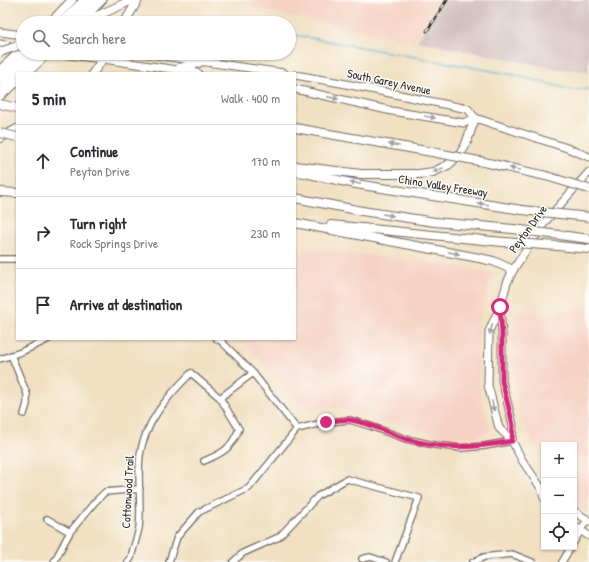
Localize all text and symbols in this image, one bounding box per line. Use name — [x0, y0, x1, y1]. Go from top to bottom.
search box — [16, 16, 296, 60]
icon: search — [30, 27, 52, 49]
text: Search here — [62, 28, 126, 49]
street label: South Garey Avenue — [346, 64, 433, 99]
text: 5 min — [32, 87, 66, 110]
text: Walk · 400 m — [221, 89, 280, 107]
one-way arrow — [327, 95, 339, 101]
one-way arrow — [424, 115, 436, 121]
text: Continue — [70, 141, 118, 162]
one-way arrow — [388, 142, 400, 148]
icon: ahead — [32, 150, 54, 172]
text: 170 m — [251, 152, 280, 170]
text: Peyton Drive — [70, 162, 130, 180]
one-way arrow — [509, 166, 521, 172]
one-way arrow — [432, 167, 444, 173]
street label: Chino Valley Freeway — [397, 170, 489, 201]
one-way arrow — [349, 180, 361, 186]
one-way arrow — [477, 201, 489, 207]
street label: Peyton Drive — [504, 201, 551, 256]
one-way arrow — [382, 212, 395, 218]
text: Turn right — [70, 213, 126, 234]
icon: right — [32, 222, 54, 244]
text: 230 m — [250, 224, 280, 242]
text: Rock Springs Drive — [70, 234, 158, 252]
one-way arrow — [448, 250, 460, 256]
icon: arrive — [32, 294, 54, 316]
text: Arrive at destination — [70, 294, 182, 315]
route start — [491, 298, 509, 316]
one-way arrow — [488, 323, 494, 335]
one-way arrow — [490, 400, 496, 412]
route end — [317, 413, 335, 431]
map controls — [541, 442, 577, 550]
button: + — [541, 442, 577, 478]
street label: Cottonwood Trail — [117, 454, 138, 529]
button: − — [541, 478, 577, 514]
button: locate — [541, 514, 577, 550]

